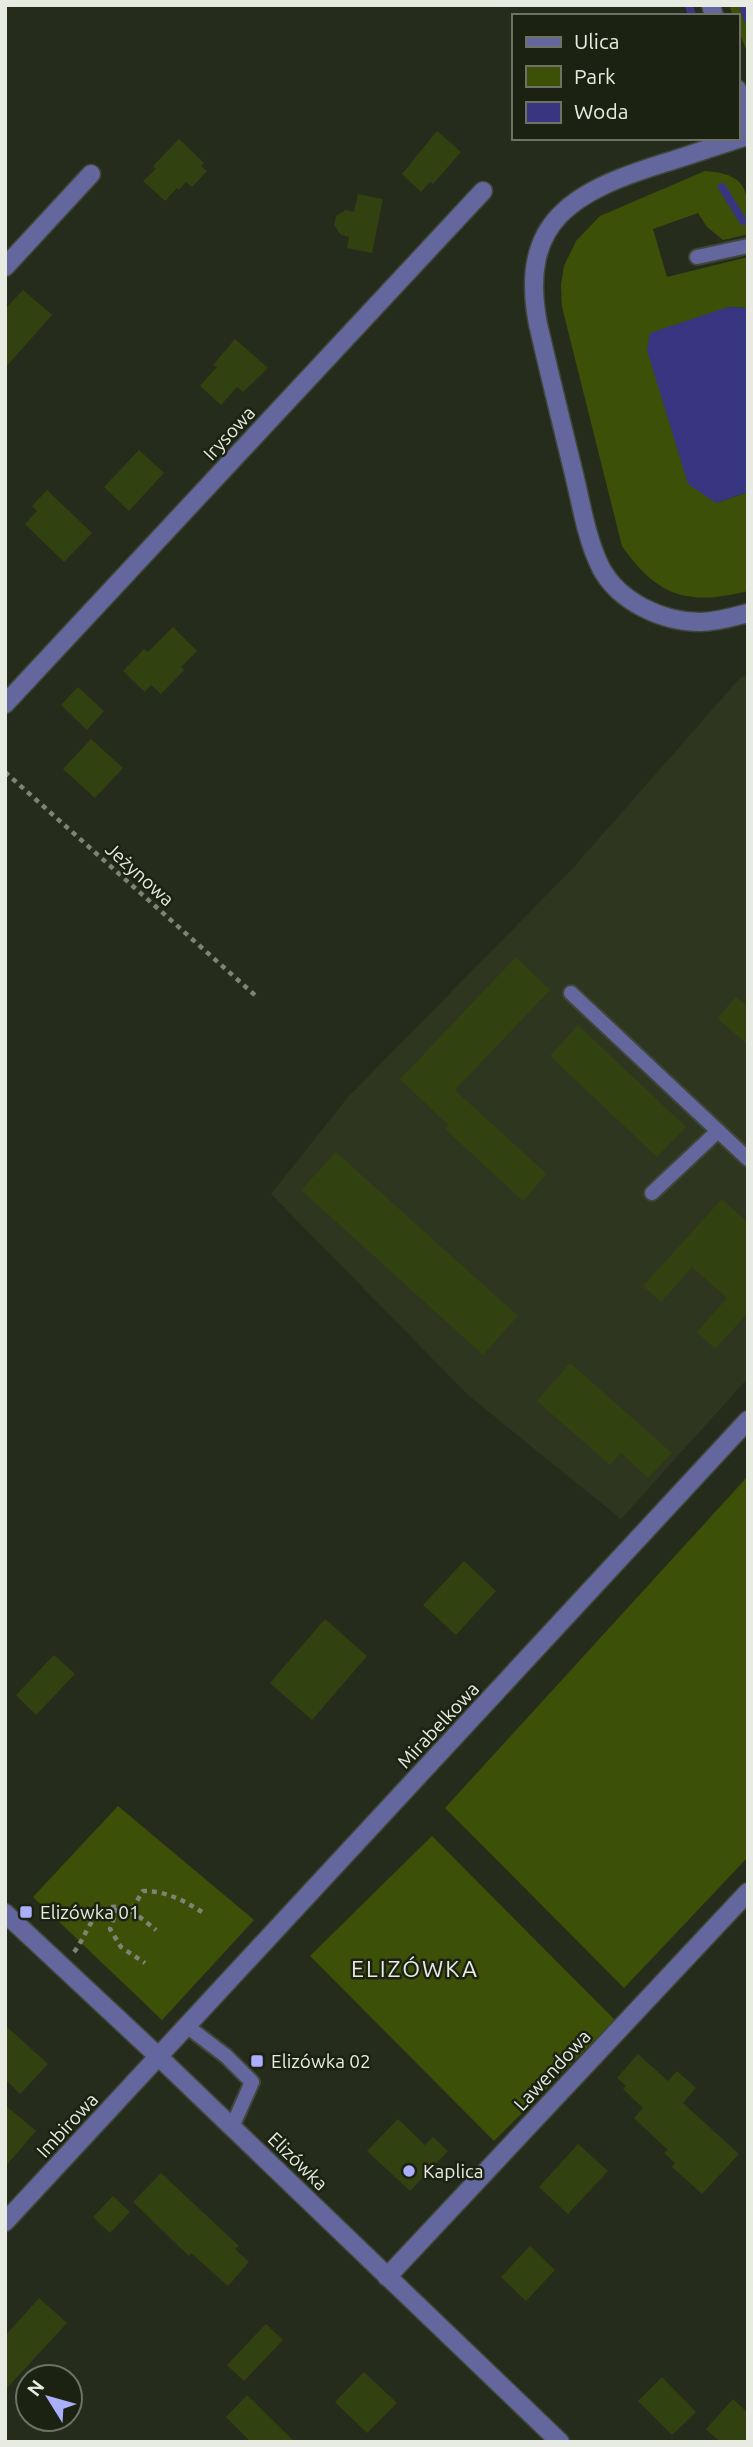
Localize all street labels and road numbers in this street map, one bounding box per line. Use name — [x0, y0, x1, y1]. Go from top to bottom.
street label: Irysowa — [199, 402, 259, 464]
street label: Jeżynowa — [101, 838, 179, 910]
street label: Mirabelkowa — [393, 1677, 483, 1773]
street label: Lawendowa — [509, 2025, 595, 2115]
street label: Imbirowa — [32, 2088, 102, 2162]
street label: Elizówka — [264, 2127, 332, 2195]

